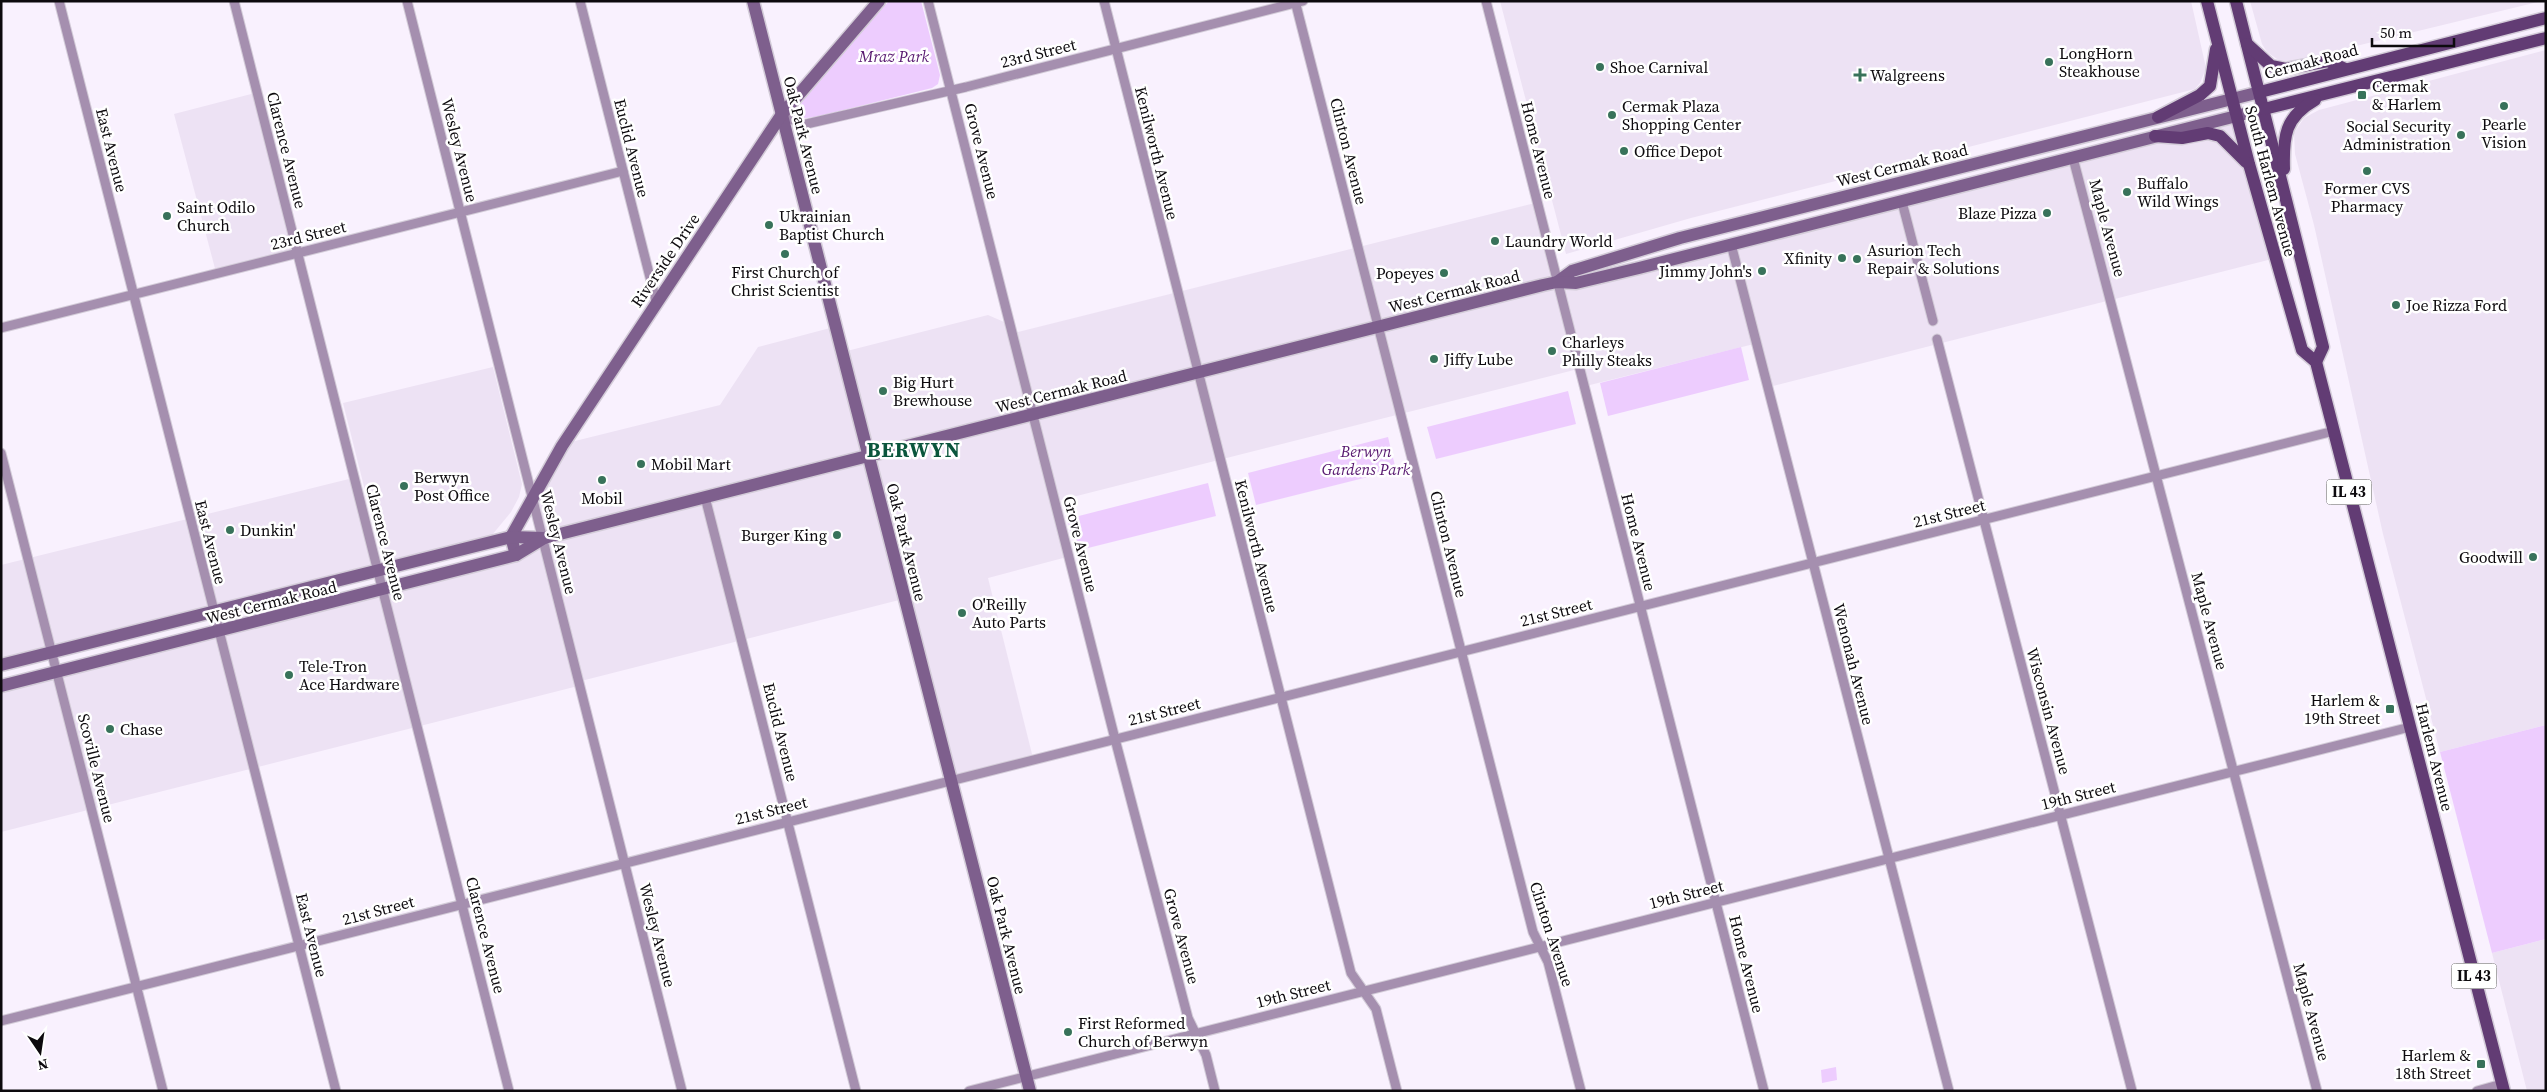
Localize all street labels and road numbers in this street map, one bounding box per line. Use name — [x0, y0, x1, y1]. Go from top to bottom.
street label: 23rd Street — [998, 33, 1079, 73]
street label: Cermak Road — [2262, 38, 2360, 84]
street label: Oak Park Avenue — [779, 74, 829, 196]
street label: Kenilworth Avenue — [1130, 84, 1184, 222]
street label: Clarence Avenue — [262, 89, 312, 211]
street label: Clinton Avenue — [1325, 95, 1373, 207]
street label: Wesley Avenue — [436, 96, 484, 204]
street label: Euclid Avenue — [609, 96, 655, 200]
street label: Home Avenue — [1516, 99, 1562, 201]
street label: Grove Avenue — [959, 101, 1005, 201]
street label: South Harlem Avenue — [2240, 103, 2302, 259]
street label: East Avenue — [91, 106, 133, 194]
street label: West Cermak Road — [1834, 138, 1970, 192]
street label: Maple Avenue — [2084, 177, 2132, 279]
street label: Riverside Drive — [625, 209, 705, 311]
street label: 23rd Street — [268, 215, 349, 255]
street label: West Cermak Road — [1386, 264, 1522, 318]
street label: West Cermak Road — [993, 364, 1129, 418]
street label: Kenilworth Avenue — [1230, 477, 1284, 615]
road number: IL 43 — [2326, 480, 2372, 504]
street label: Clarence Avenue — [361, 481, 411, 603]
street label: Oak Park Avenue — [882, 481, 932, 603]
street label: Wesley Avenue — [535, 488, 583, 596]
street label: Clinton Avenue — [1425, 488, 1473, 600]
street label: Home Avenue — [1616, 491, 1662, 593]
street label: 21st Street — [1911, 493, 1988, 533]
street label: Grove Avenue — [1058, 494, 1104, 594]
street label: East Avenue — [190, 498, 232, 586]
street label: Maple Avenue — [2186, 570, 2234, 672]
street label: West Cermak Road — [203, 575, 339, 629]
street label: 21st Street — [1518, 592, 1595, 632]
street label: Wenonah Avenue — [1828, 601, 1880, 727]
street label: Wisconsin Avenue — [2021, 645, 2077, 777]
street label: Euclid Avenue — [758, 680, 804, 784]
street label: 21st Street — [1126, 691, 1203, 731]
street label: Harlem Avenue — [2411, 701, 2459, 813]
street label: Scoville Avenue — [73, 711, 121, 825]
street label: 19th Street — [2039, 775, 2118, 815]
street label: 21st Street — [733, 790, 810, 830]
street label: Clarence Avenue — [461, 874, 511, 996]
street label: Oak Park Avenue — [982, 874, 1032, 996]
street label: 19th Street — [1647, 874, 1726, 914]
street label: Clinton Avenue — [1525, 879, 1579, 989]
street label: Wesley Avenue — [634, 881, 682, 989]
street label: Grove Avenue — [1159, 886, 1205, 986]
street label: 21st Street — [340, 890, 417, 930]
street label: East Avenue — [291, 891, 333, 979]
street label: Home Avenue — [1724, 913, 1770, 1015]
street label: Maple Avenue — [2288, 961, 2336, 1063]
road number: IL 43 — [2452, 964, 2496, 988]
street label: 19th Street — [1254, 973, 1333, 1013]

